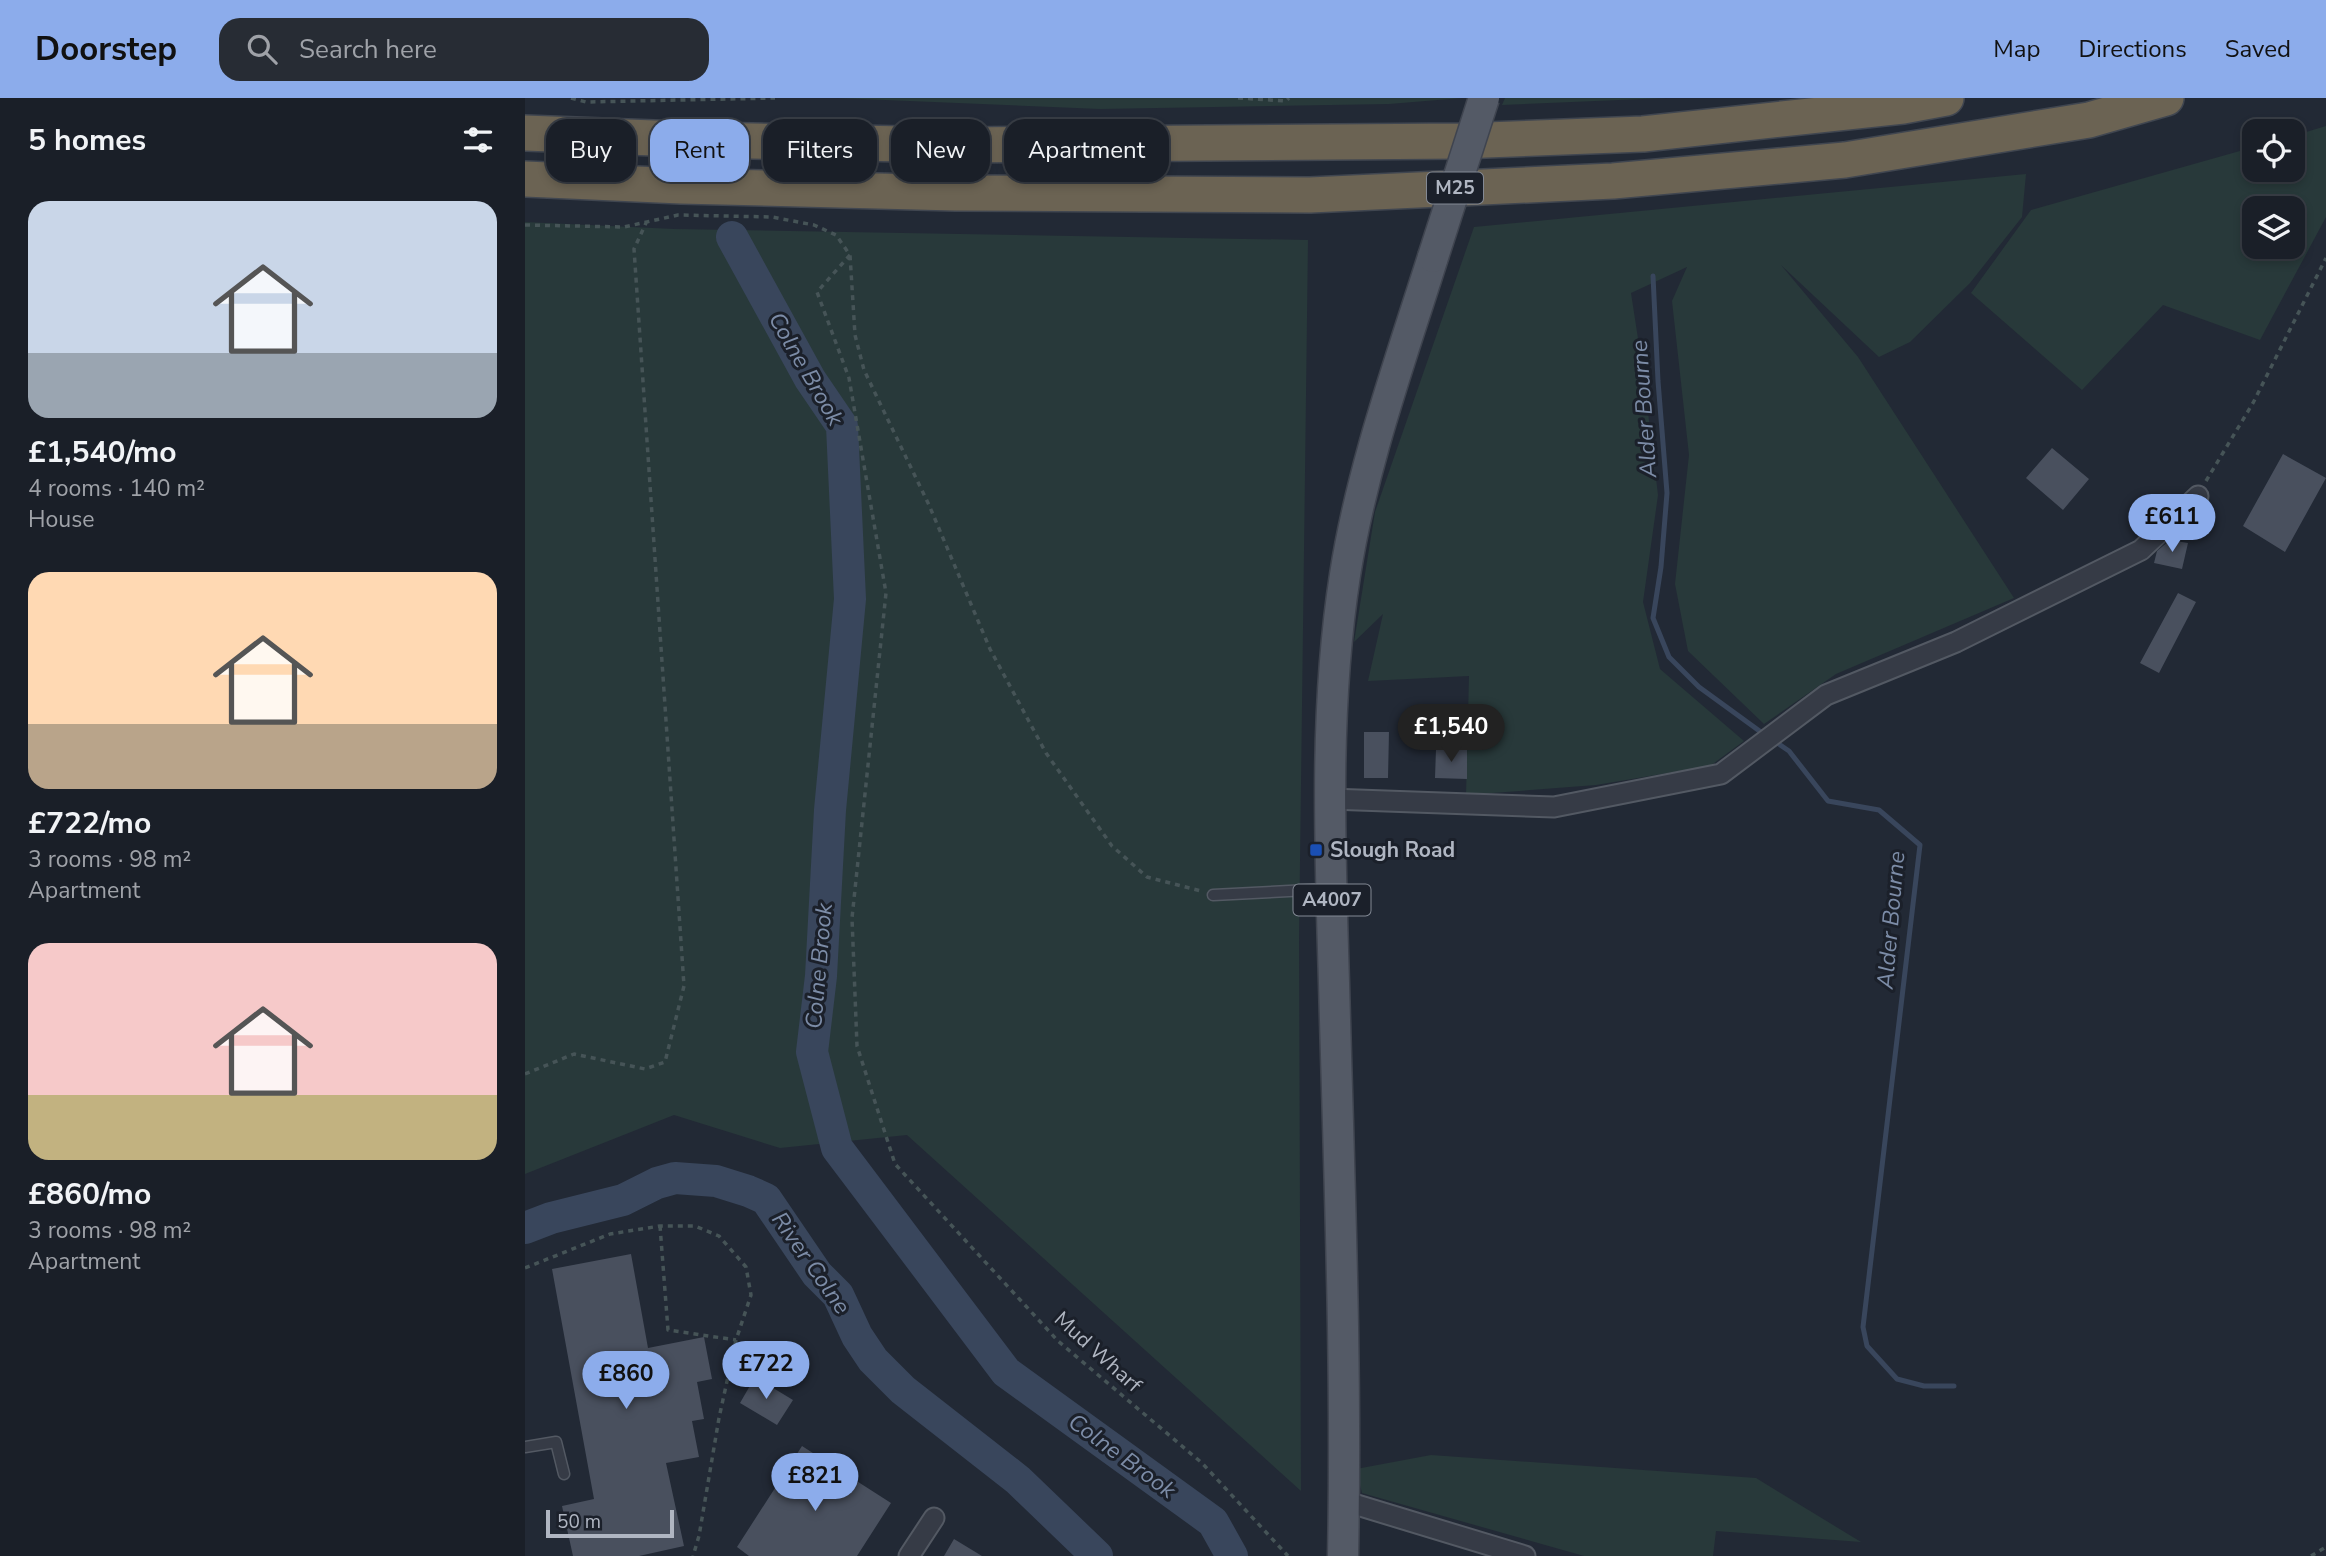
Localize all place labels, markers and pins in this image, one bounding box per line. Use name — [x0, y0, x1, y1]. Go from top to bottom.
pin: £611 — [2131, 494, 2213, 554]
pin: £1,540 — [1394, 704, 1508, 764]
place label: Slough Road — [1330, 836, 1455, 864]
marker: Slough Road — [1308, 842, 1324, 858]
pin: £722 — [725, 1342, 807, 1401]
pin: £860 — [585, 1352, 667, 1411]
pin: £821 — [774, 1454, 856, 1513]

